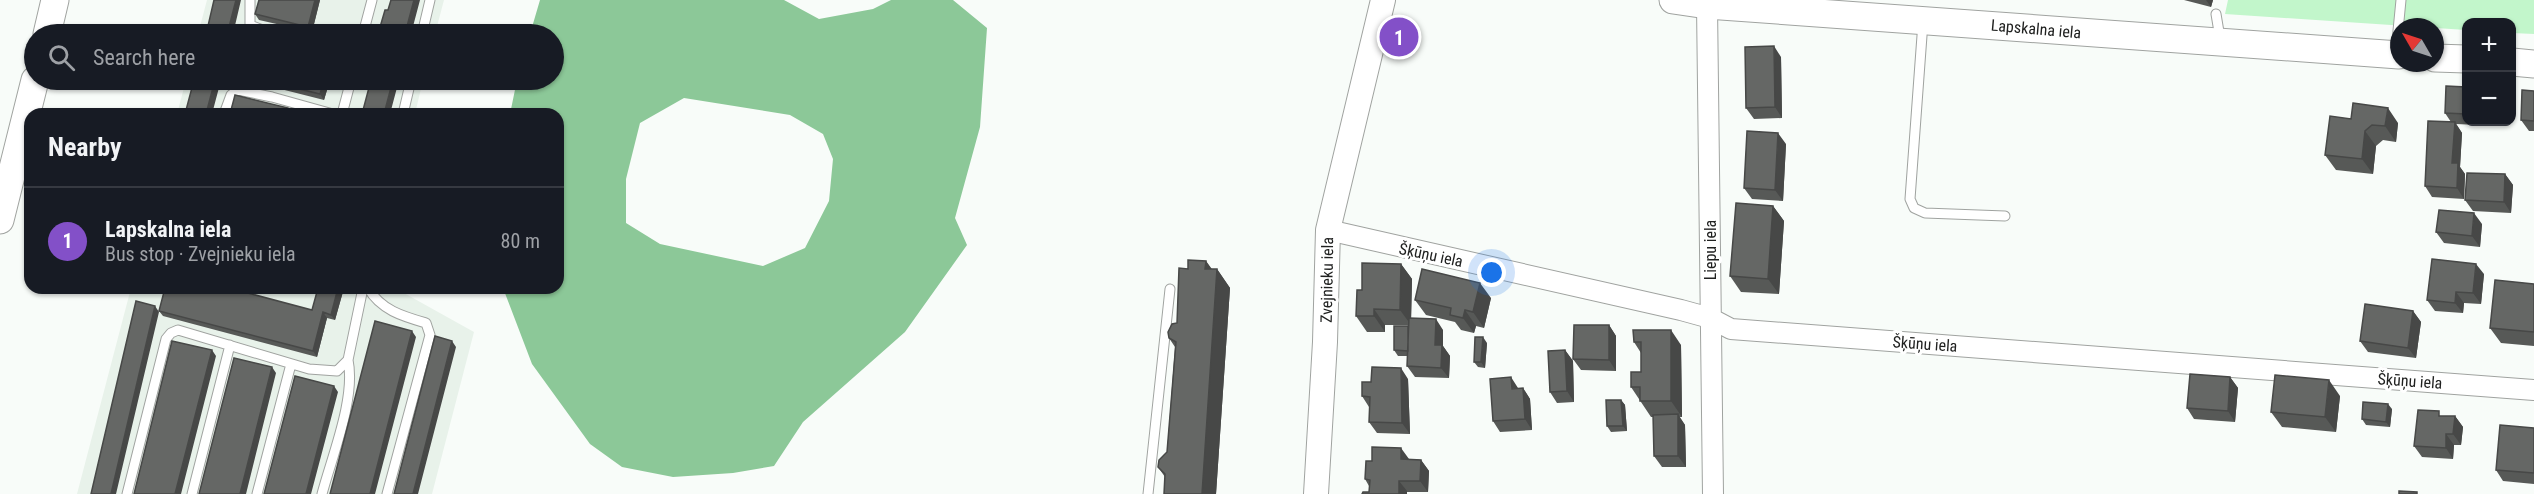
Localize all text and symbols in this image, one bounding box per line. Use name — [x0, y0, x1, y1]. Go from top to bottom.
pin: 1 — [1380, 15, 1418, 60]
street label: Lapskalna iela — [1990, 16, 2082, 42]
north arrow — [2390, 18, 2444, 72]
map controls — [2462, 18, 2516, 126]
button: + — [2462, 18, 2516, 72]
search box — [24, 24, 564, 90]
icon: search — [45, 41, 78, 74]
text: Search here — [93, 45, 195, 70]
button: − — [2462, 72, 2516, 126]
text: Nearby — [48, 132, 122, 162]
text: Lapskalna iela — [105, 217, 231, 242]
street label: Liepu iela — [1701, 220, 1720, 280]
text: 1 — [62, 229, 73, 253]
text: 80 m — [501, 229, 540, 253]
street label: Zvejnieku iela — [1317, 237, 1337, 323]
street label: Šķūņu iela — [1397, 239, 1465, 272]
text: Bus stop · Zvejnieku iela — [105, 242, 296, 266]
your location — [1477, 258, 1506, 287]
street label: Šķūņu iela — [1892, 332, 1958, 357]
street label: Šķūņu iela — [2377, 369, 2443, 394]

